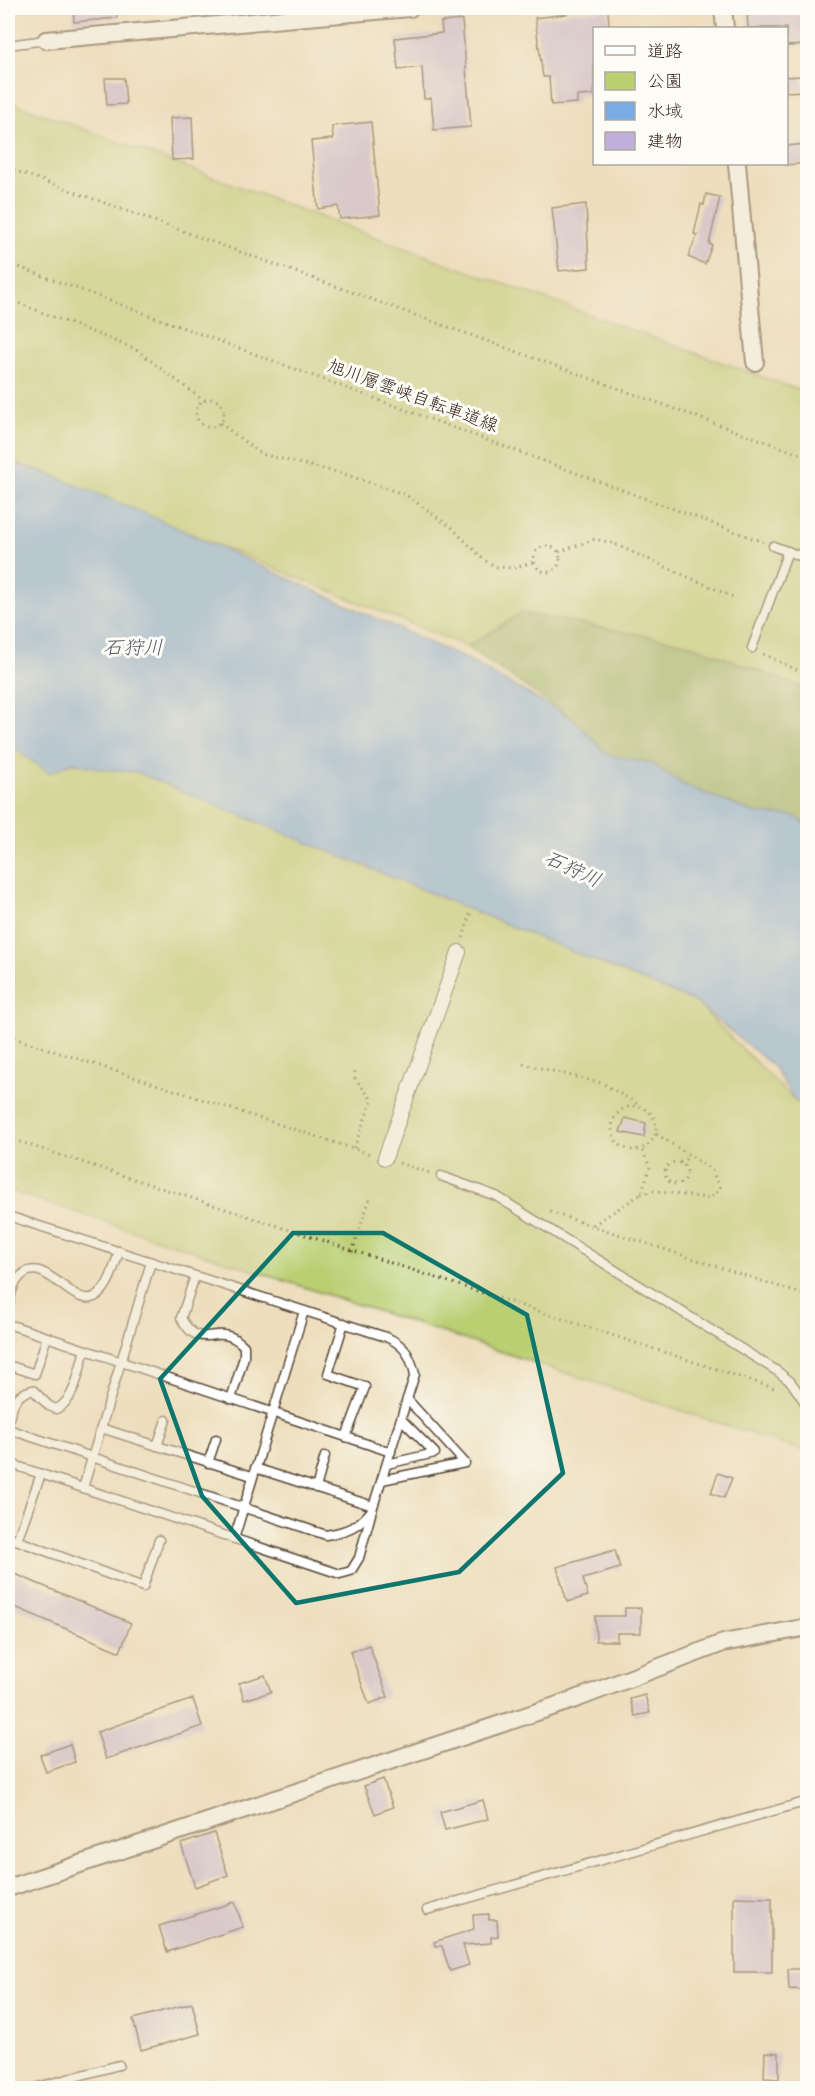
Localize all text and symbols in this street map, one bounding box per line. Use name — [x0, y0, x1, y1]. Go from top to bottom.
legend — [593, 27, 788, 165]
text: 道路 — [647, 38, 683, 63]
text: 公園 — [647, 68, 683, 93]
text: 水域 — [647, 98, 683, 123]
text: 建物 — [647, 128, 683, 153]
street label: 旭川層雲峡自転車道線 — [324, 352, 502, 438]
water label: 石狩川 — [103, 633, 163, 660]
water label: 石狩川 — [540, 843, 606, 893]

